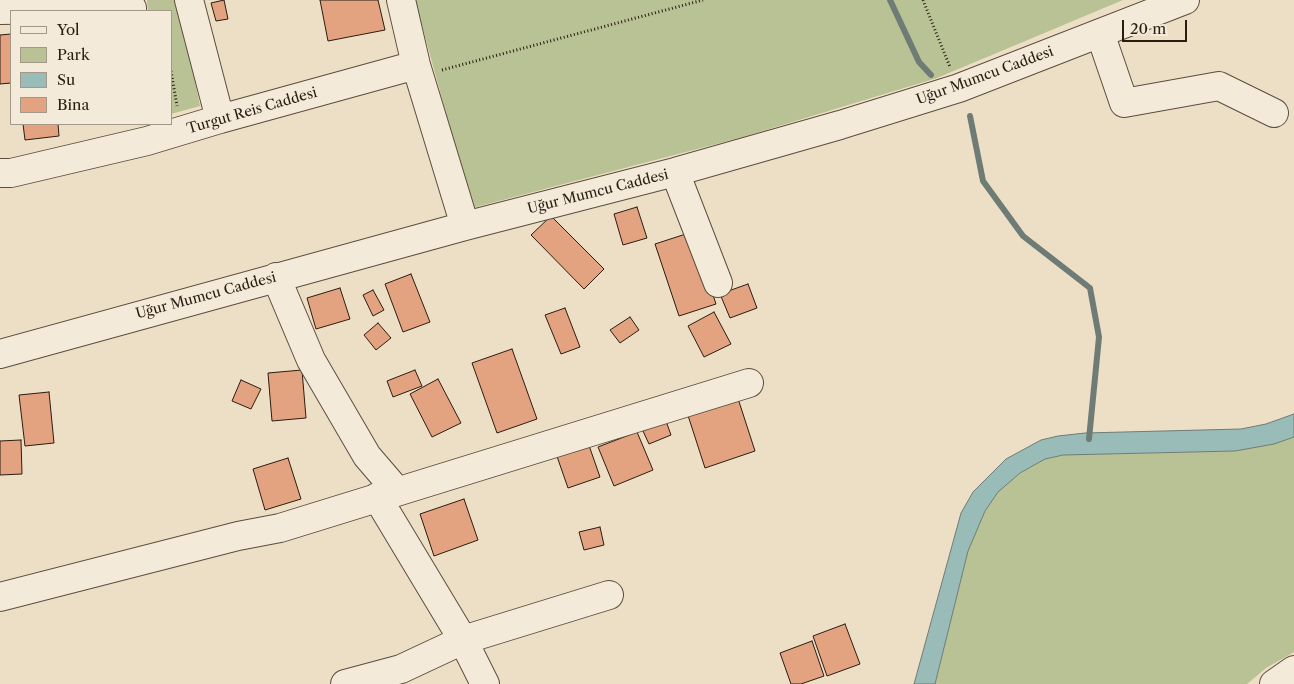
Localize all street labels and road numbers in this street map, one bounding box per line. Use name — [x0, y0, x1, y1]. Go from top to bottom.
street label: Uğur Mumcu Caddesi — [914, 43, 1056, 109]
street label: Turgut Reis Caddesi — [185, 84, 319, 138]
street label: Uğur Mumcu Caddesi — [526, 166, 670, 218]
street label: Uğur Mumcu Caddesi — [134, 269, 278, 323]

